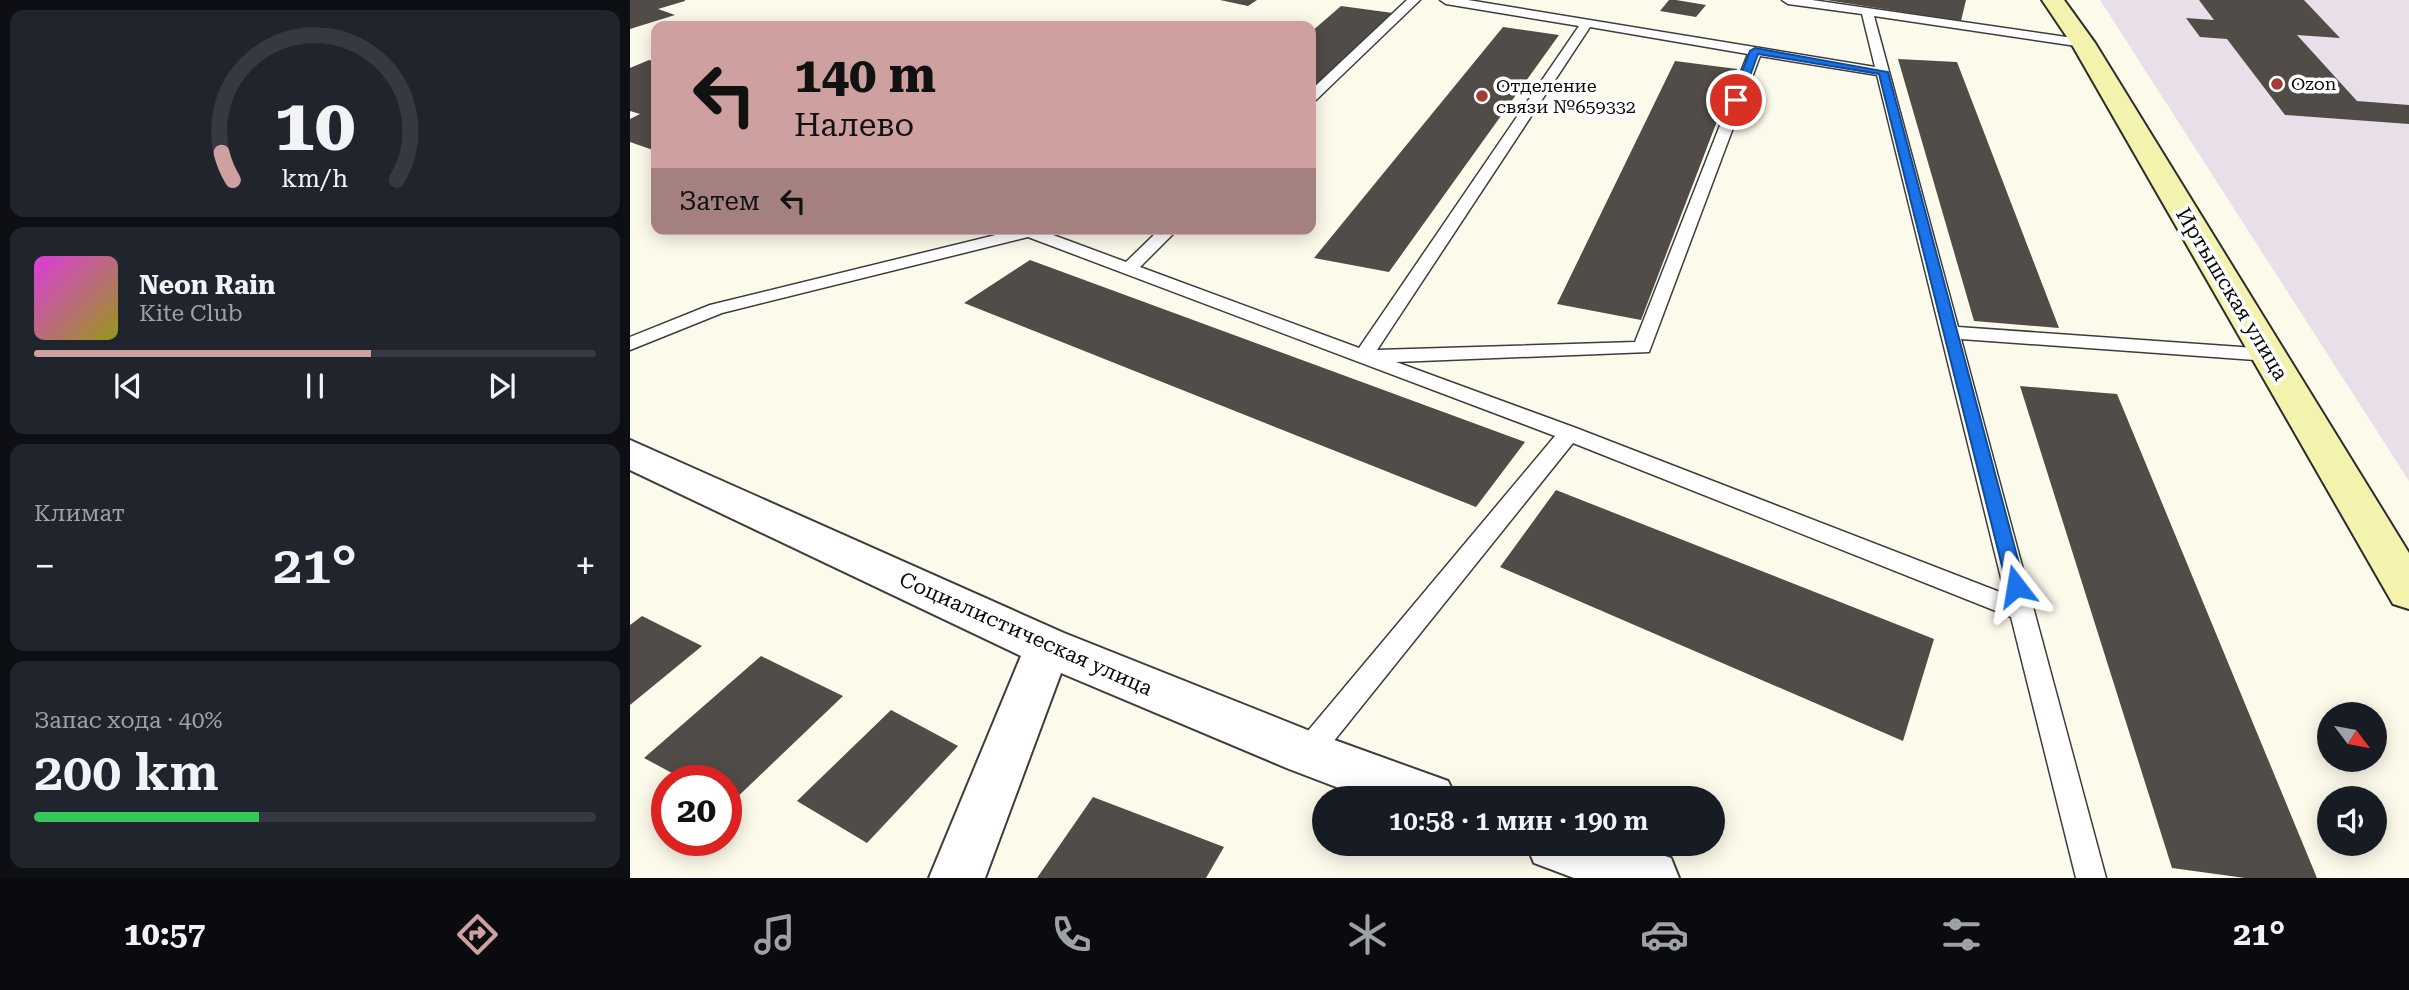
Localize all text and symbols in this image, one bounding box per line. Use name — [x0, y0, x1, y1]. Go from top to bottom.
text: 140 m — [794, 47, 936, 104]
icon: left — [679, 49, 770, 140]
pin — [1706, 70, 1766, 130]
place label: Ozon — [2291, 73, 2337, 94]
place label: Отделение связи №659332 — [1496, 75, 1636, 117]
marker: Ozon — [2269, 76, 2285, 92]
icon: arrive — [1717, 81, 1755, 119]
text: 10 — [274, 83, 356, 168]
marker: Отделение связи №659332 — [1474, 88, 1490, 104]
text: Налево — [794, 106, 914, 144]
text: km/h — [282, 163, 348, 192]
icon: left — [774, 182, 812, 220]
text: Затем — [679, 186, 760, 216]
street label: Иртышская улица — [2171, 203, 2293, 385]
text: Neon Rain — [139, 270, 275, 300]
text: Kite Club — [139, 300, 243, 327]
icon: previous — [109, 367, 147, 405]
icon: pause — [296, 367, 334, 405]
icon: next — [483, 367, 521, 405]
text: Климат — [34, 500, 125, 527]
text: 21° — [273, 535, 357, 596]
text: − — [34, 544, 55, 588]
text: + — [575, 544, 596, 588]
position arrow — [1979, 549, 2053, 623]
street label: Социалистическая улица — [896, 567, 1157, 701]
north arrow — [2317, 702, 2387, 772]
map controls — [2317, 702, 2387, 856]
text: Запас хода · 40% — [34, 707, 223, 734]
text: 200 km — [34, 742, 219, 803]
speed limit sign: 20 — [651, 765, 742, 856]
button: sound — [2317, 786, 2387, 856]
text: 10:58 · 1 мин · 190 m — [1389, 806, 1648, 836]
icon: directions — [453, 910, 502, 959]
icon: music — [750, 910, 799, 959]
icon: phone — [1047, 910, 1096, 959]
icon: climate — [1343, 910, 1392, 959]
icon: car — [1640, 910, 1689, 959]
icon: filters — [1937, 910, 1986, 959]
text: 10:57 — [124, 915, 206, 953]
text: 21° — [2233, 915, 2285, 953]

